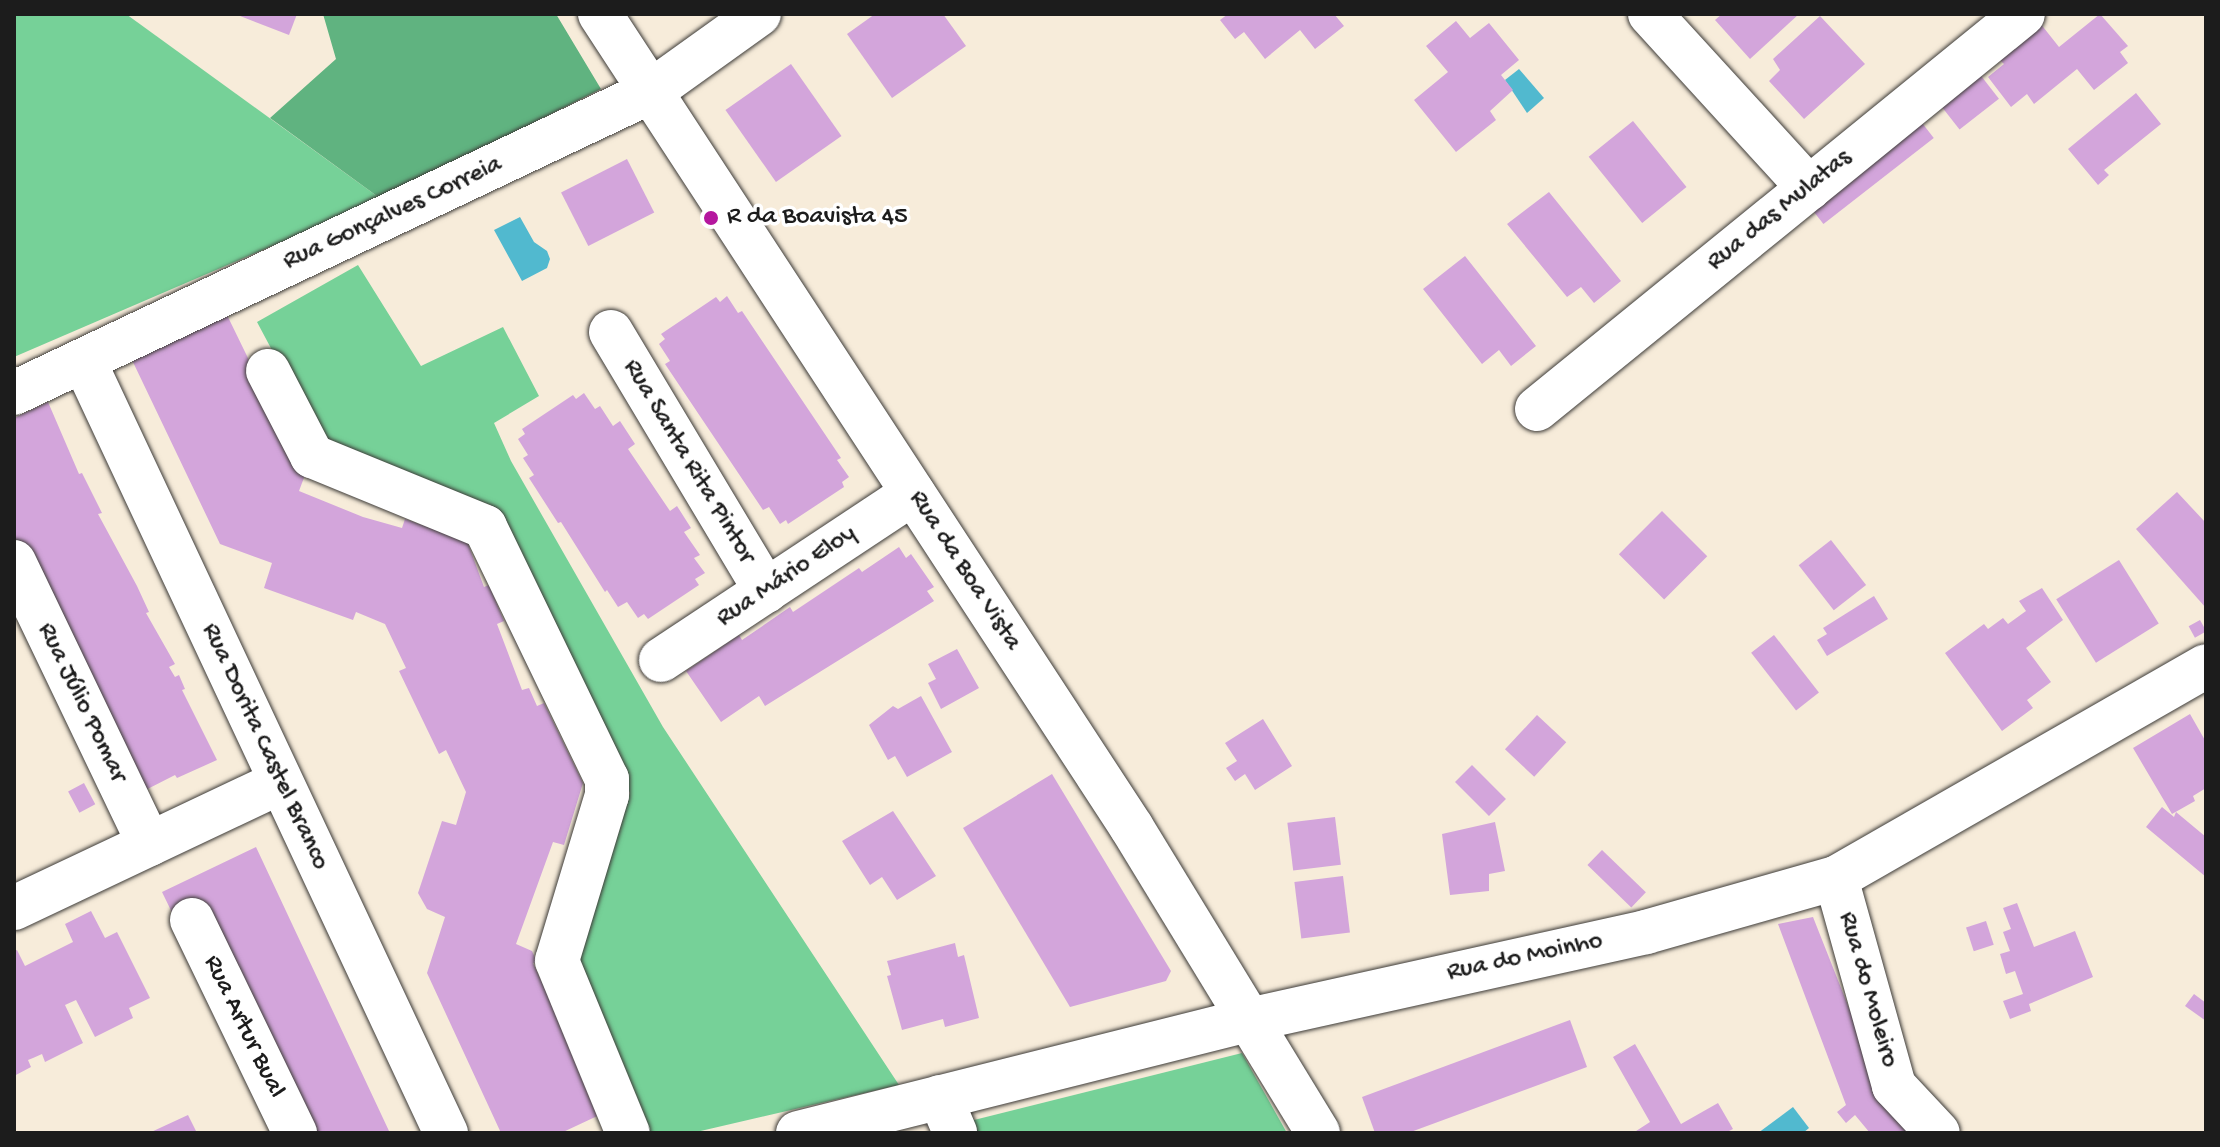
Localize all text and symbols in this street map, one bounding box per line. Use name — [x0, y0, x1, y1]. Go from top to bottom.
street label: Rua das Mulatas — [1701, 143, 1859, 279]
street label: Rua Gonçalves Correia — [279, 150, 507, 278]
place label: R da Boavista 45 — [727, 202, 908, 234]
marker: R da Boavista 45 — [702, 209, 720, 227]
street label: Rua Santa Rita Pintor — [615, 354, 761, 570]
street label: Rua da Boa Vista — [901, 485, 1027, 657]
street label: Rua Mário Eloy — [711, 519, 863, 635]
street label: Rua Júlio Pomar — [29, 618, 133, 788]
street label: Rua Dorita Castel Branco — [193, 619, 335, 875]
street label: Rua do Moleiro — [1830, 909, 1904, 1071]
street label: Rua do Moinho — [1444, 926, 1606, 990]
street label: Rua Artur Bual — [195, 951, 291, 1103]

